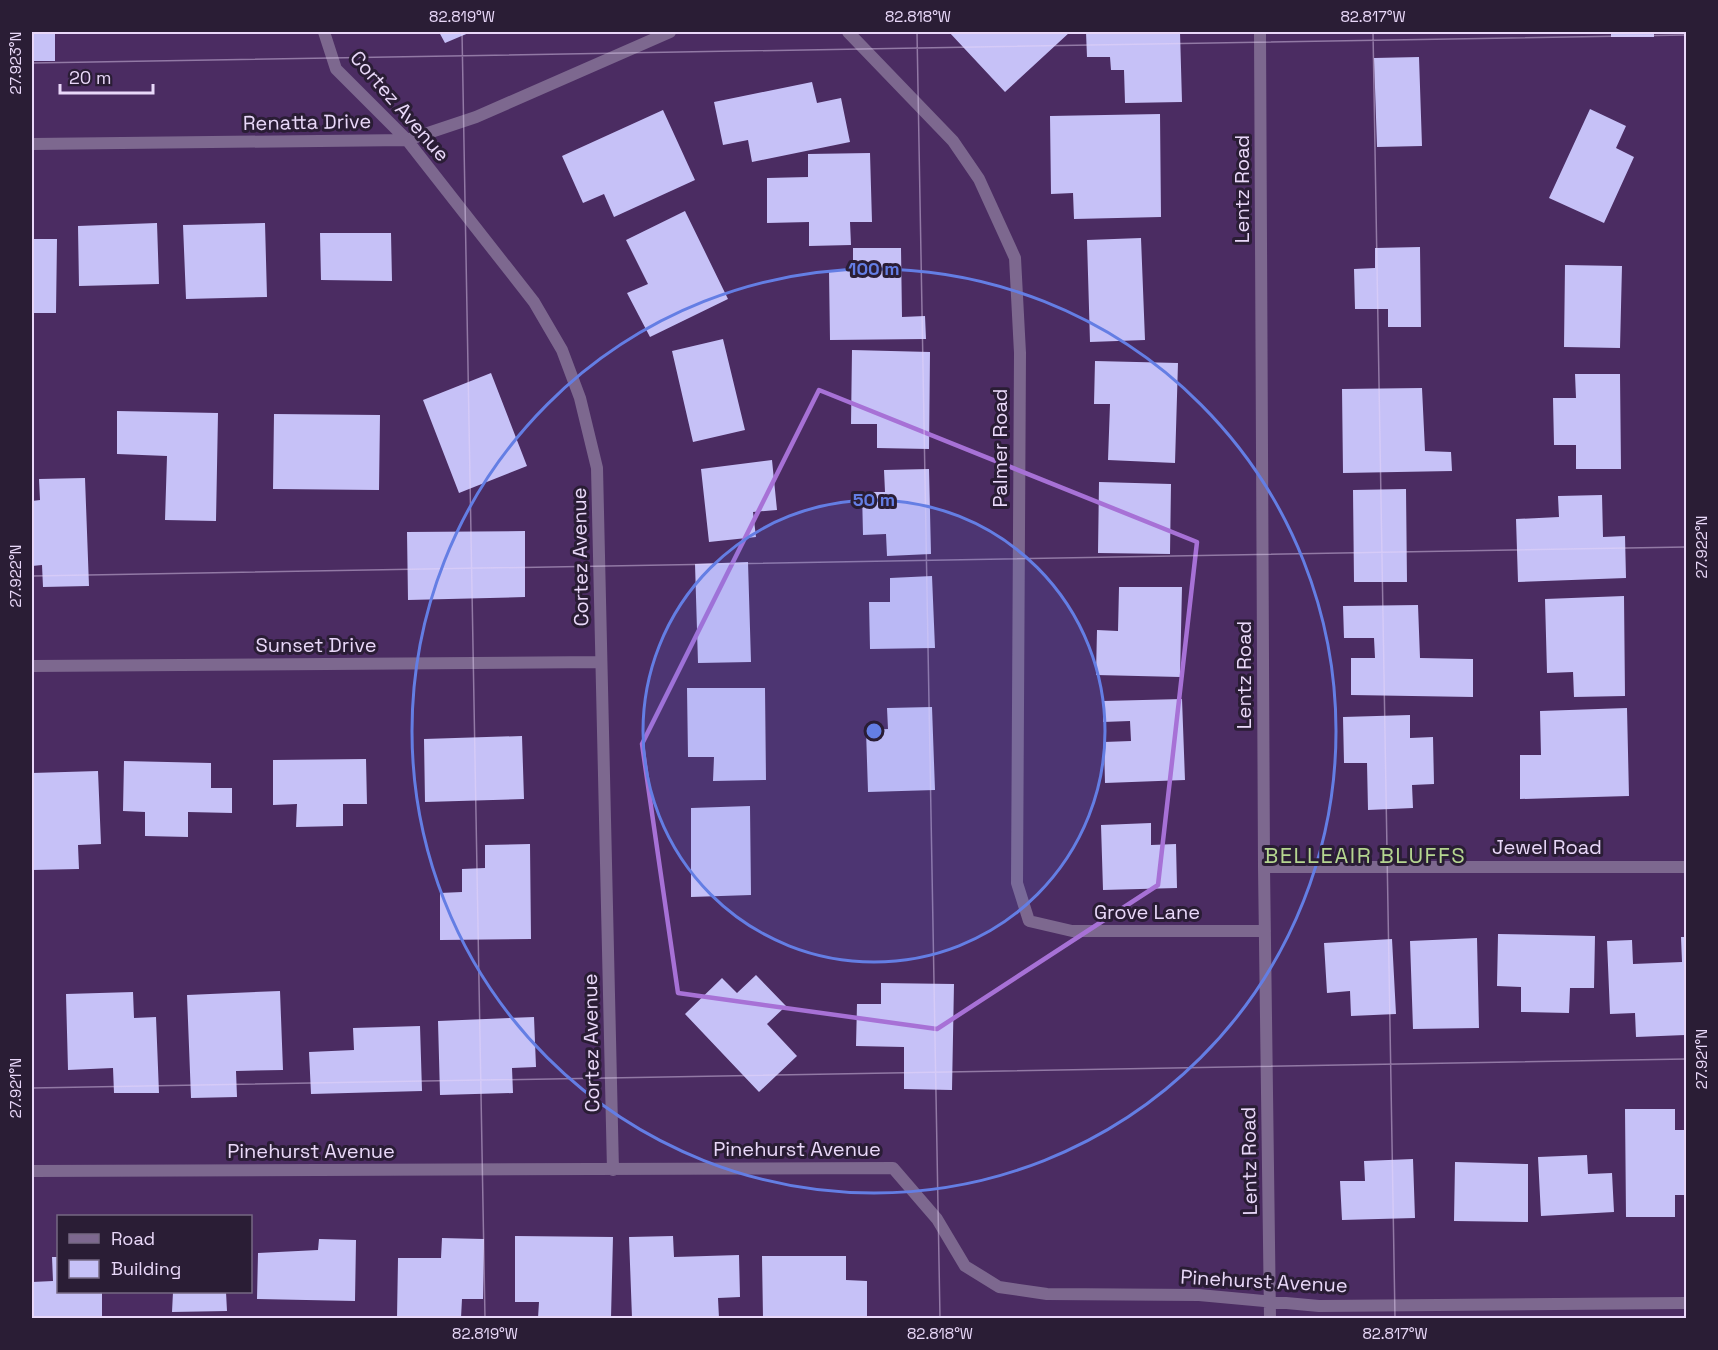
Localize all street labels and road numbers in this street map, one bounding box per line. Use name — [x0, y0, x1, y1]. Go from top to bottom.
street label: Cortez Avenue — [345, 45, 455, 167]
street label: Renatta Drive — [243, 108, 371, 136]
street label: Lentz Road — [1229, 135, 1255, 243]
street label: Palmer Road — [987, 388, 1013, 508]
street label: Cortez Avenue — [566, 487, 594, 627]
street label: Lentz Road — [1231, 621, 1257, 729]
street label: Sunset Drive — [255, 632, 377, 658]
street label: Jewel Road — [1492, 834, 1602, 860]
street label: Grove Lane — [1094, 899, 1200, 925]
street label: Cortez Avenue — [577, 973, 605, 1113]
street label: Lentz Road — [1235, 1107, 1263, 1215]
street label: Pinehurst Avenue — [713, 1136, 881, 1162]
street label: Pinehurst Avenue — [227, 1138, 395, 1164]
street label: Pinehurst Avenue — [1180, 1264, 1348, 1298]

